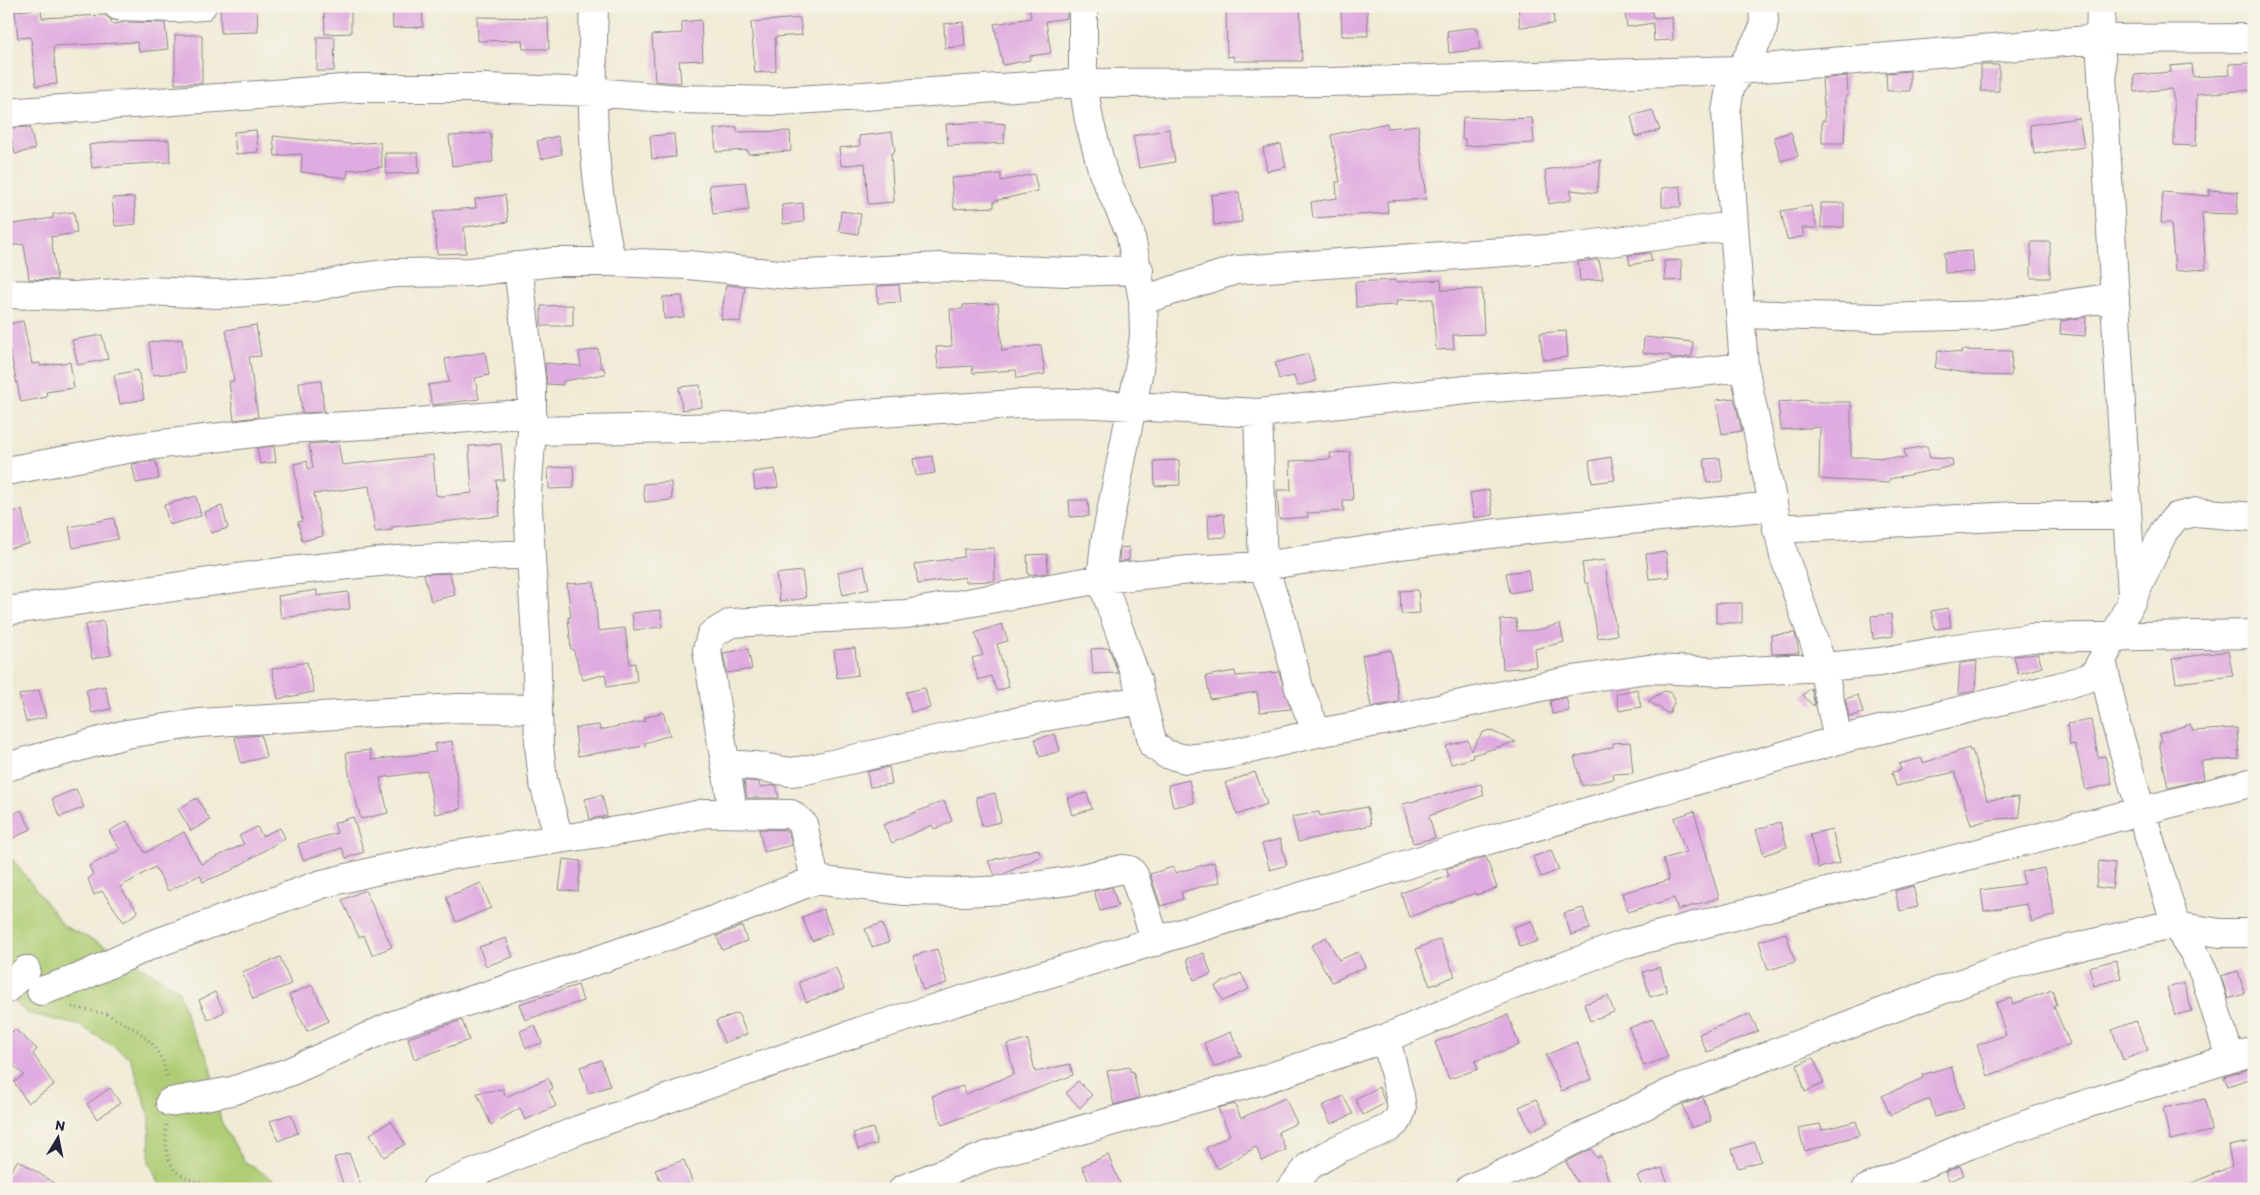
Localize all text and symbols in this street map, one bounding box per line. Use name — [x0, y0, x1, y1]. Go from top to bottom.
north arrow — [32, 1112, 82, 1162]
text: N — [54, 1116, 66, 1135]

